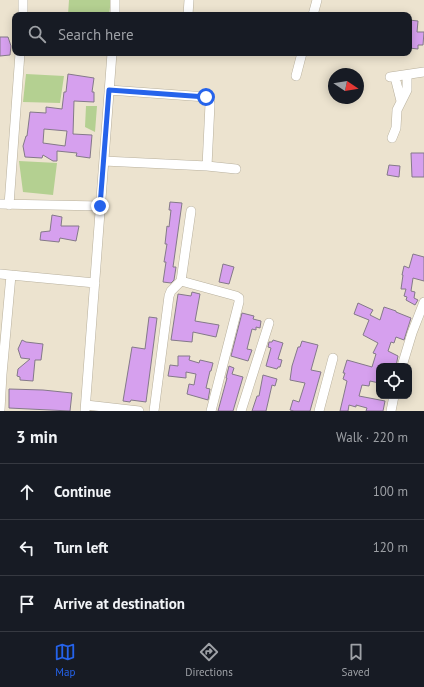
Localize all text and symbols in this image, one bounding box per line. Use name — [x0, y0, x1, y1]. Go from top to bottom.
search box — [12, 12, 412, 56]
icon: search — [26, 23, 48, 45]
text: Search here — [58, 25, 134, 44]
north arrow — [328, 68, 364, 104]
route start — [197, 88, 215, 106]
route end — [91, 197, 109, 215]
map controls — [376, 363, 412, 399]
button: locate — [376, 363, 412, 399]
text: 3 min — [16, 426, 57, 448]
text: Walk · 220 m — [336, 429, 408, 446]
icon: ahead — [16, 481, 38, 503]
text: Continue — [54, 482, 111, 501]
text: 100 m — [373, 483, 408, 500]
icon: left — [16, 537, 38, 559]
text: Turn left — [54, 538, 108, 557]
text: 120 m — [373, 539, 408, 556]
icon: arrive — [16, 593, 38, 615]
text: Arrive at destination — [54, 594, 185, 613]
tab: Map — [54, 641, 76, 679]
tab: Directions — [185, 641, 233, 679]
tab: Saved — [342, 641, 370, 679]

